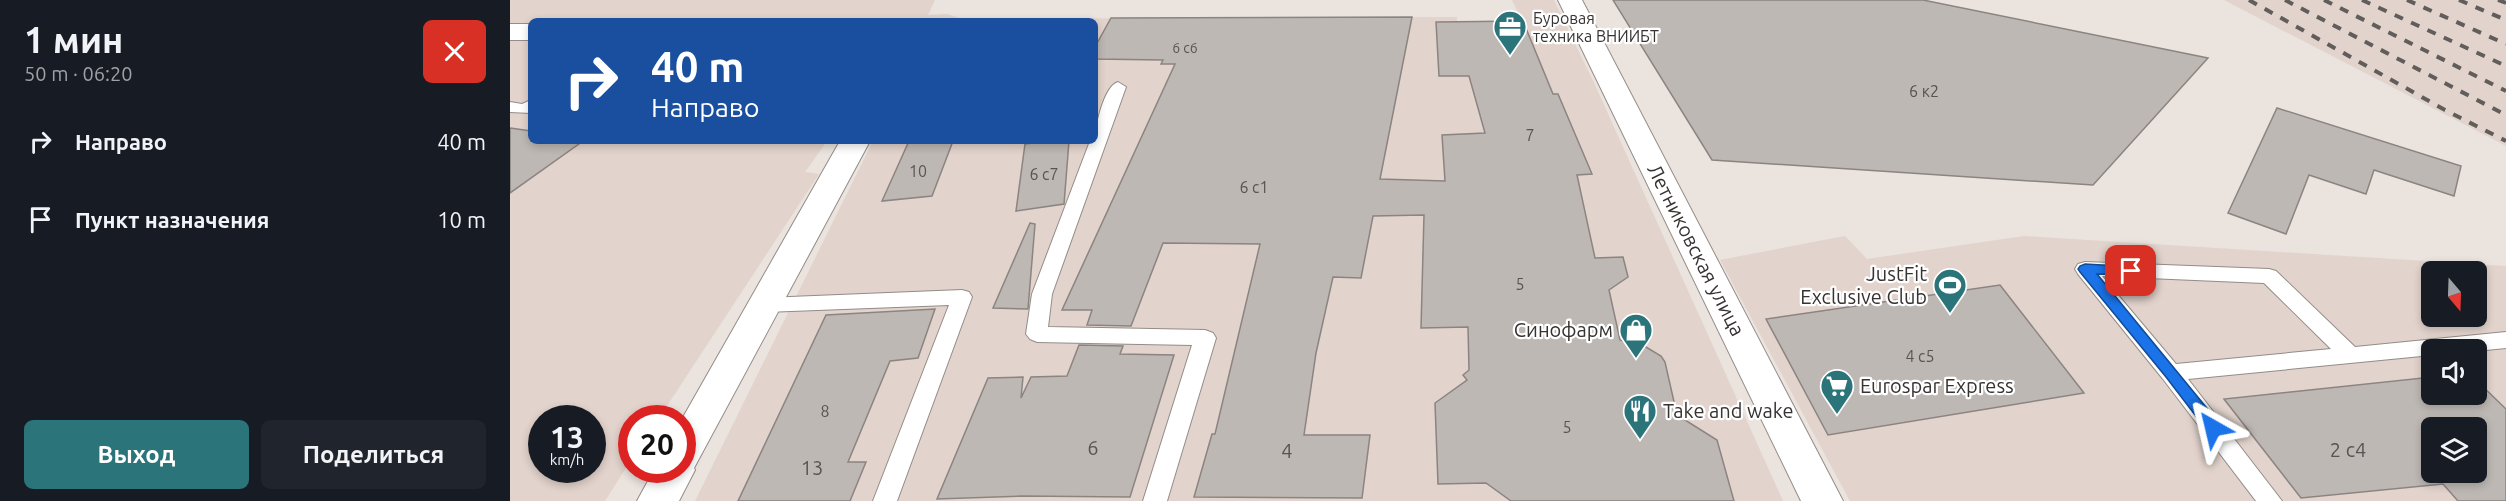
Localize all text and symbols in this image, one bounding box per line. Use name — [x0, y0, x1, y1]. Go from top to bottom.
office icon: Буровая техника ВНИИБТ — [1492, 9, 1528, 56]
place label: Буровая техника ВНИИБТ — [1533, 9, 1659, 45]
text: 1 мин — [24, 19, 123, 60]
button: close — [423, 20, 486, 83]
house number: 6 с6 — [1172, 40, 1198, 56]
icon: right — [552, 42, 630, 120]
text: 40 m — [651, 43, 745, 90]
text: 50 m · 06:20 — [24, 62, 133, 85]
house number: 6 к2 — [1909, 82, 1939, 100]
text: Направо — [651, 92, 760, 122]
icon: right — [24, 125, 57, 158]
house number: 7 — [1525, 126, 1535, 144]
text: Направо — [75, 129, 167, 154]
text: 40 m — [437, 129, 486, 154]
street label: Летниковская улица — [1643, 160, 1750, 340]
house number: 10 — [909, 162, 927, 180]
house number: 6 с7 — [1029, 165, 1059, 183]
house number: 6 с1 — [1239, 178, 1269, 196]
icon: arrive — [24, 203, 57, 236]
text: Пункт назначения — [75, 207, 269, 232]
text: 10 m — [437, 207, 486, 232]
pin — [2105, 245, 2156, 296]
icon: arrive — [2114, 254, 2147, 287]
north arrow — [2421, 261, 2487, 327]
map controls — [2421, 261, 2487, 483]
place label: JustFit Exclusive Club — [1800, 262, 1927, 308]
sports icon: JustFit Exclusive Club — [1932, 267, 1968, 314]
house number: 5 — [1515, 275, 1525, 293]
shop icon: Синофарм — [1618, 312, 1654, 359]
place label: Синофарм — [1514, 318, 1613, 341]
button: sound — [2421, 339, 2487, 405]
house number: 4 с5 — [1905, 347, 1935, 365]
supermarket icon: Eurospar Express — [1819, 368, 1855, 415]
place label: Eurospar Express — [1860, 374, 2014, 397]
restaurant icon: Take and wake — [1622, 393, 1658, 440]
position arrow — [2181, 396, 2245, 460]
place label: Take and wake — [1663, 399, 1794, 422]
house number: 8 — [820, 402, 830, 420]
speed limit sign: 20 — [618, 405, 696, 483]
button: layers — [2421, 417, 2487, 483]
house number: 5 — [1562, 418, 1572, 436]
button: Выход — [24, 420, 249, 489]
button: Поделиться — [261, 420, 486, 489]
text: 13 — [550, 420, 584, 454]
house number: 6 — [1087, 436, 1099, 459]
house number: 2 с4 — [2330, 438, 2366, 461]
house number: 4 — [1281, 439, 1293, 462]
text: km/h — [550, 451, 584, 468]
house number: 13 — [801, 456, 823, 479]

